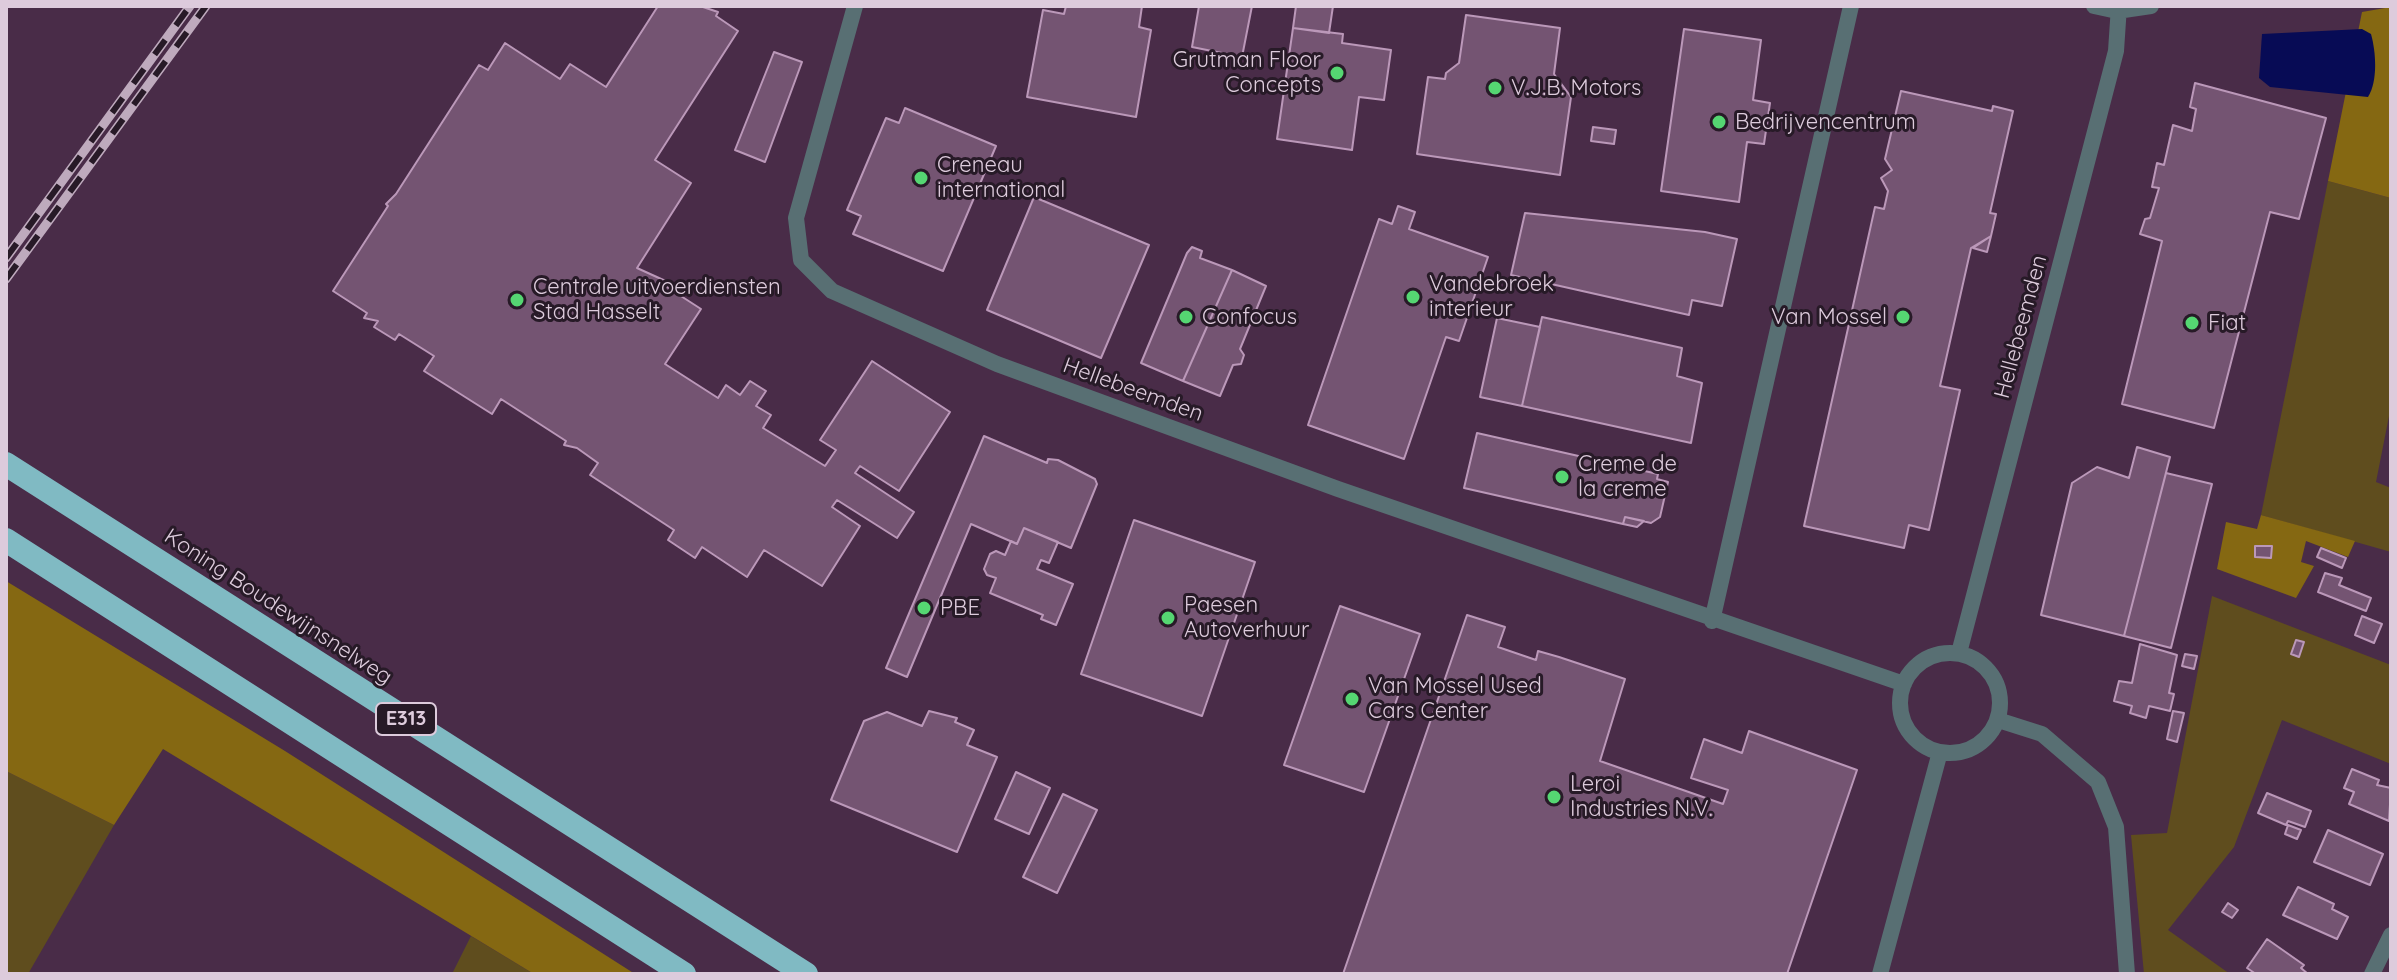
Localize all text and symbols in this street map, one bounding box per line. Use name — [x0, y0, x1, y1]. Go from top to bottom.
place label: Grutman Floor Concepts — [1173, 47, 1321, 98]
marker: Grutman Floor Concepts — [1328, 64, 1346, 82]
place label: V.J.B. Motors — [1511, 75, 1641, 101]
marker: V.J.B. Motors — [1486, 79, 1504, 97]
place label: Bedrijvencentrum — [1735, 109, 1916, 135]
marker: Bedrijvencentrum — [1710, 113, 1728, 131]
place label: Creneau international — [937, 152, 1065, 204]
marker: Creneau international — [912, 169, 930, 187]
street label: Hellebeemden — [1989, 252, 2053, 402]
place label: Vandebroek interieur — [1429, 271, 1554, 322]
place label: Centrale uitvoerdiensten Stad Hasselt — [533, 274, 781, 326]
marker: Vandebroek interieur — [1404, 288, 1422, 306]
marker: Centrale uitvoerdiensten Stad Hasselt — [508, 291, 526, 309]
place label: Confocus — [1202, 304, 1297, 330]
place label: Van Mossel — [1771, 304, 1887, 330]
marker: Confocus — [1177, 308, 1195, 326]
marker: Van Mossel — [1894, 308, 1912, 326]
place label: Fiat — [2208, 310, 2246, 336]
marker: Fiat — [2183, 314, 2201, 332]
street label: Hellebeemden — [1059, 352, 1207, 428]
place label: Creme de la creme — [1578, 451, 1677, 502]
marker: Creme de la creme — [1553, 468, 1571, 486]
street label: Koning Boudewijnsnelweg — [159, 523, 397, 691]
place label: Paesen Autoverhuur — [1184, 592, 1309, 644]
place label: PBE — [940, 595, 980, 621]
marker: PBE — [915, 599, 933, 617]
marker: Paesen Autoverhuur — [1159, 609, 1177, 627]
place label: Van Mossel Used Cars Center — [1368, 673, 1542, 724]
marker: Van Mossel Used Cars Center — [1343, 690, 1361, 708]
road number: E313 — [376, 703, 436, 735]
place label: Leroi Industries N.V. — [1570, 771, 1713, 822]
marker: Leroi Industries N.V. — [1545, 788, 1563, 806]

